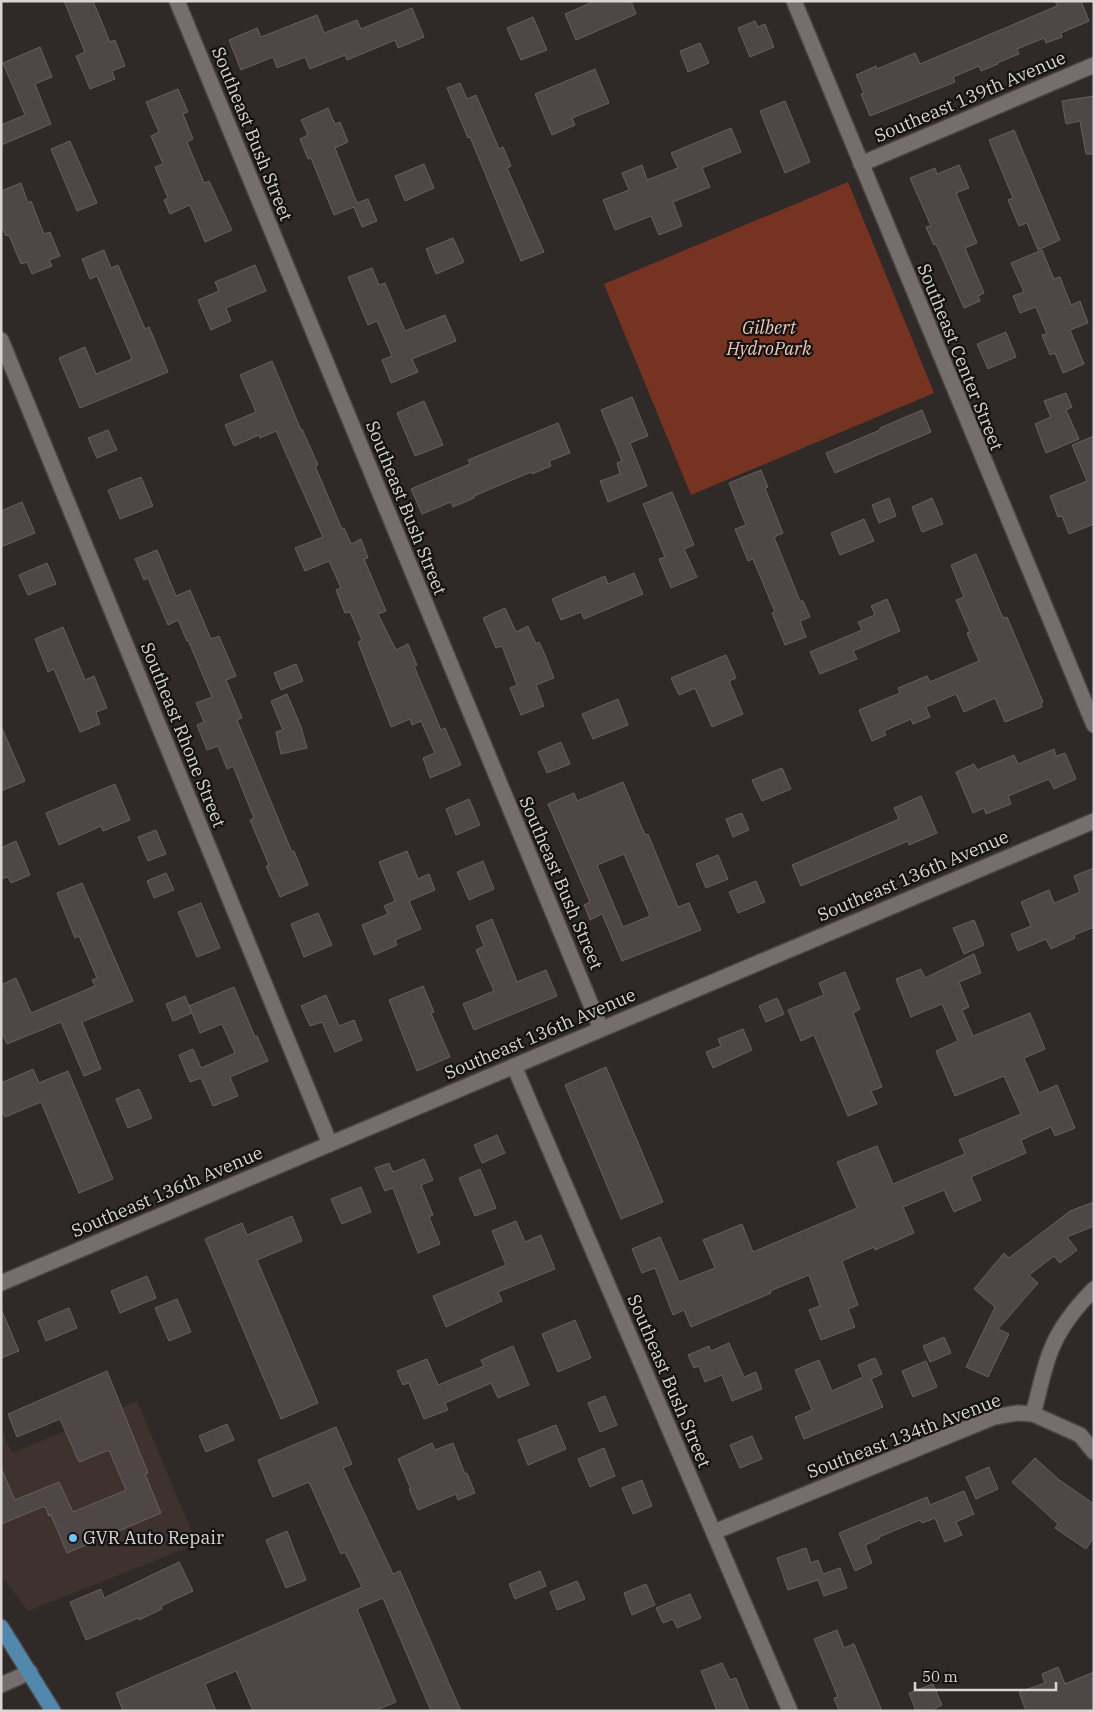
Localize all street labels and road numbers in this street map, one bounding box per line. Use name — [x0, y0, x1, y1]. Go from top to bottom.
street label: Southeast Bush Street — [207, 43, 298, 224]
street label: Southeast 139th Avenue — [871, 46, 1069, 147]
street label: Southeast Center Street — [912, 260, 1009, 454]
street label: Southeast Bush Street — [361, 417, 452, 598]
street label: Southeast Rhone Street — [136, 639, 231, 831]
street label: Southeast Bush Street — [515, 793, 608, 973]
street label: Southeast 136th Avenue — [814, 825, 1012, 926]
street label: Southeast 136th Avenue — [441, 983, 639, 1084]
street label: Southeast 136th Avenue — [68, 1141, 266, 1242]
street label: Southeast Bush Street — [623, 1291, 716, 1471]
street label: Southeast 134th Avenue — [804, 1388, 1004, 1483]

